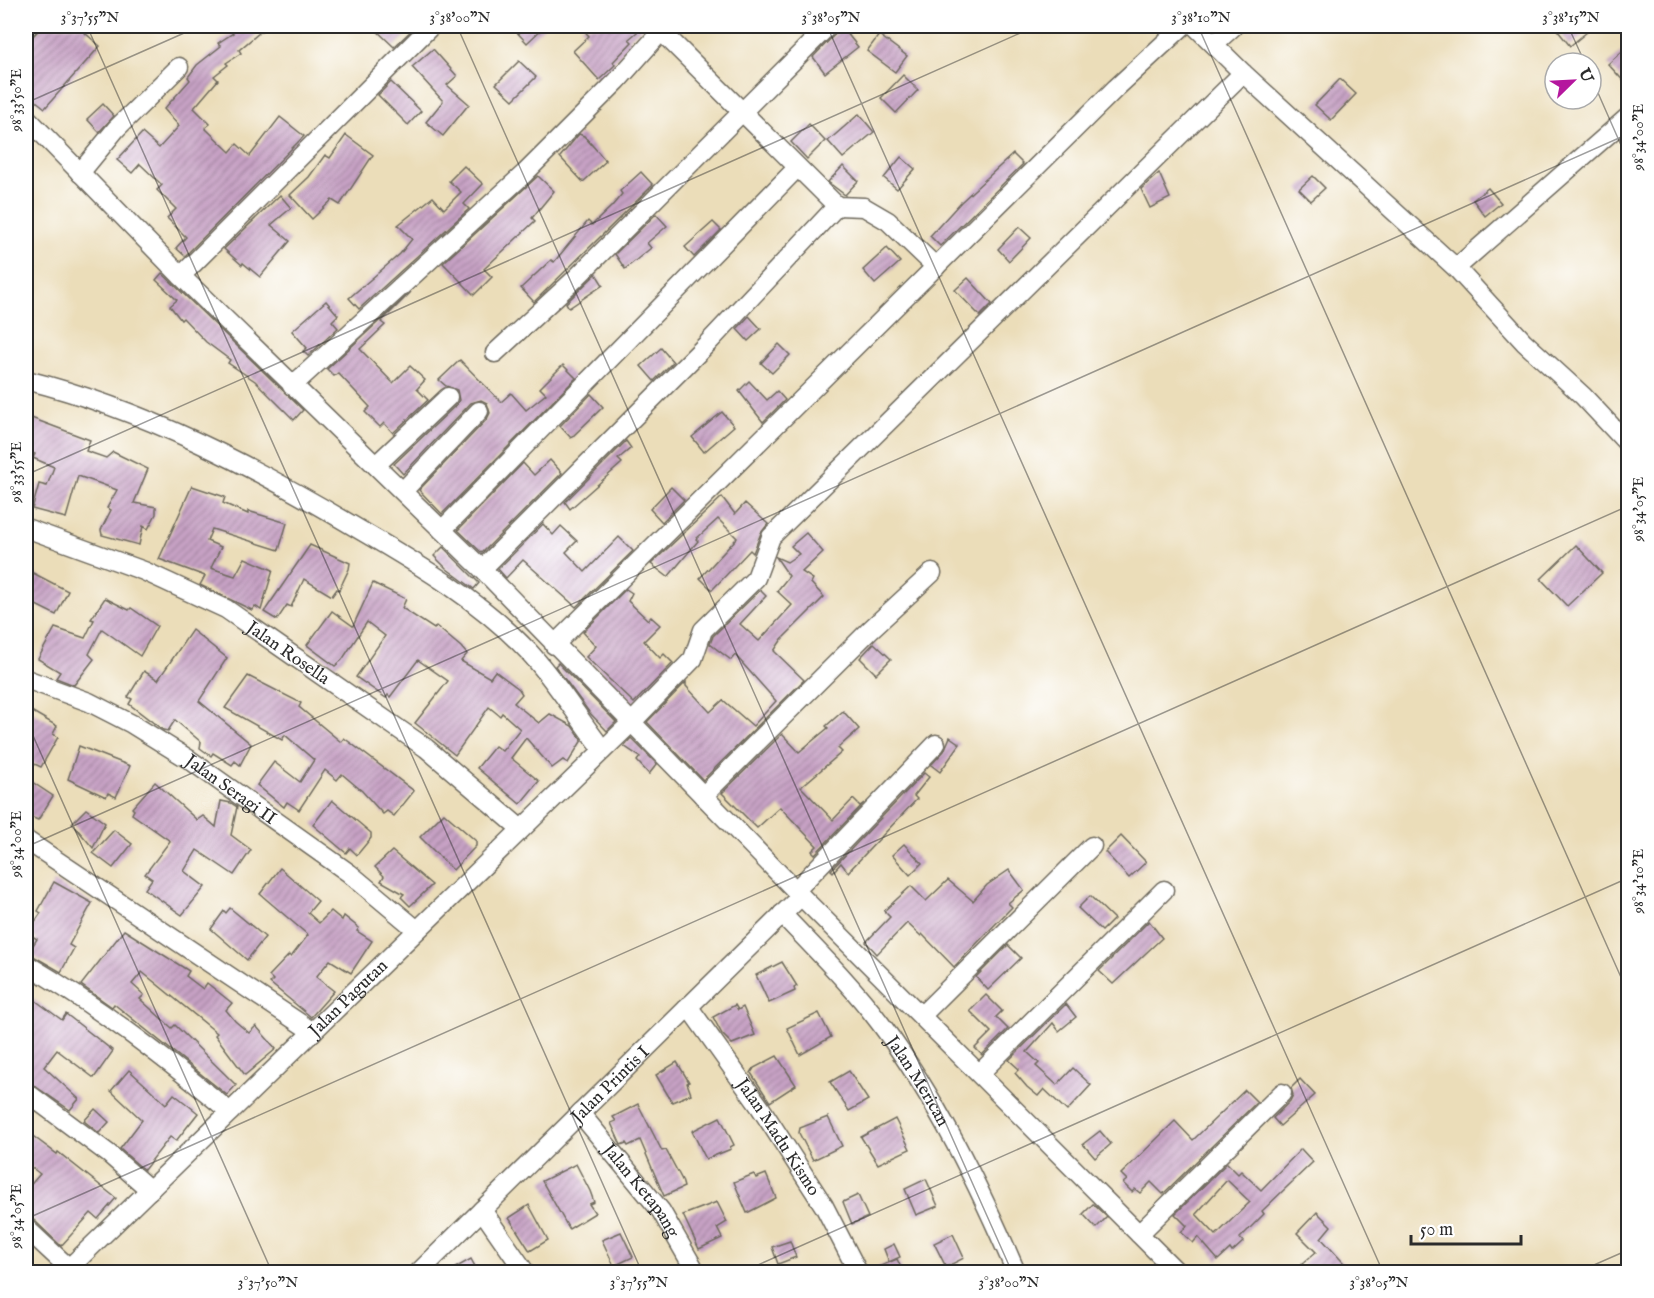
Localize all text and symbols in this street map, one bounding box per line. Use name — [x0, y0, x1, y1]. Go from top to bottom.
text: 3°37'55"N — [61, 8, 119, 27]
text: 3°38'00"N — [429, 8, 491, 27]
text: 3°38'05"N — [801, 8, 861, 27]
text: 3°38'10"N — [1171, 8, 1231, 27]
text: 3°38'15"N — [1542, 8, 1600, 27]
north arrow — [1543, 51, 1603, 111]
text: U — [1573, 65, 1597, 86]
text: 98°33'50"E — [7, 68, 26, 133]
text: 98°34'00"E — [1629, 104, 1648, 171]
text: 98°33'55"E — [7, 441, 26, 504]
text: 98°34'05"E — [1629, 477, 1648, 542]
street label: Jalan Rosella — [240, 616, 334, 691]
street label: Jalan Seragi II — [178, 749, 281, 831]
text: 98°34'00"E — [7, 811, 26, 878]
text: 98°34'10"E — [1629, 848, 1648, 915]
street label: Jalan Pagutan — [303, 955, 394, 1044]
street label: Jalan Merican — [879, 1030, 954, 1131]
street label: Jalan Printis I — [565, 1041, 655, 1130]
street label: Jalan Madu Kismo — [729, 1073, 825, 1201]
street label: Jalan Ketapang — [596, 1138, 684, 1242]
text: 98°34'05"E — [7, 1184, 26, 1249]
scale bar — [1411, 1208, 1520, 1246]
text: 50 m — [1420, 1219, 1453, 1242]
text: 3°37'50"N — [238, 1273, 298, 1292]
text: 3°37'55"N — [610, 1273, 668, 1292]
text: 3°38'00"N — [978, 1273, 1040, 1292]
text: 3°38'05"N — [1349, 1273, 1409, 1292]

